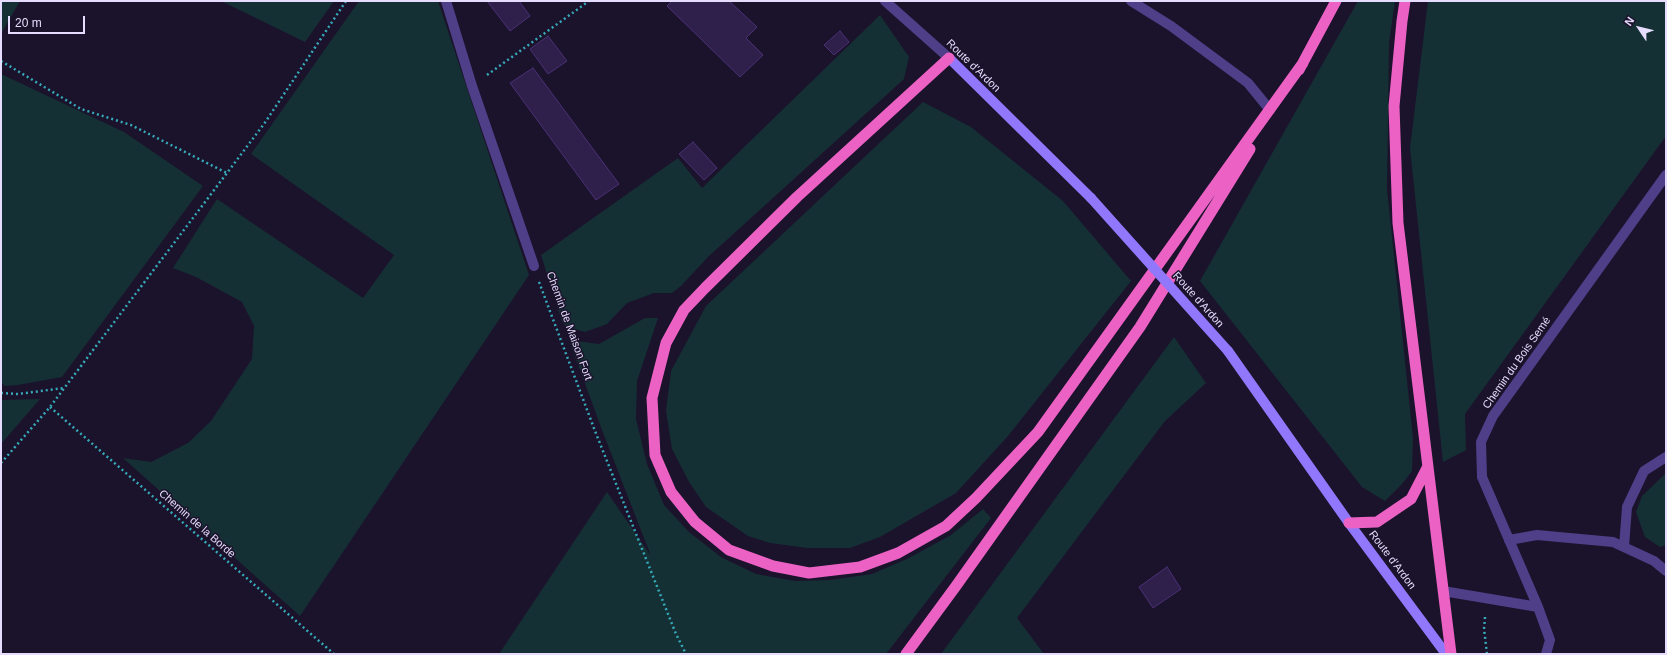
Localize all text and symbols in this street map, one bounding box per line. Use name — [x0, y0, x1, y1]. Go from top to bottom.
scale bar — [10, 8, 87, 34]
north arrow — [1619, 8, 1659, 48]
text: N — [1622, 14, 1636, 28]
text: 20 m — [15, 16, 42, 30]
street label: Route d'Ardon — [943, 37, 1003, 95]
street label: Chemin de Maison Fort — [543, 270, 595, 382]
street label: Route d'Ardon — [1170, 270, 1226, 330]
street label: Chemin du Bois Semé — [1480, 314, 1554, 412]
street label: Chemin de la Borde — [156, 487, 238, 561]
street label: Route d'Ardon — [1366, 528, 1418, 592]

